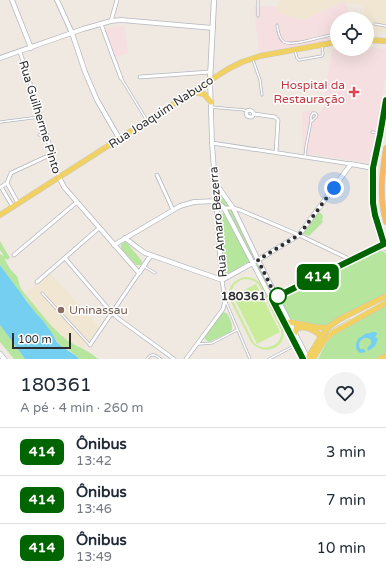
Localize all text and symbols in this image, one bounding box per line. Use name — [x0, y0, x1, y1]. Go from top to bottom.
map controls — [330, 12, 374, 56]
button: locate — [330, 12, 374, 56]
street label: Rua Guilherme Pinto — [16, 59, 64, 175]
street label: Rua Joaquim Nabuco — [106, 73, 216, 151]
place label: Hospital da Restauração — [274, 78, 345, 106]
marker: Hospital da Restauração — [348, 86, 360, 98]
street label: Rua Amaro Bezerra — [206, 166, 230, 278]
your location — [324, 178, 344, 198]
line badge: 414 — [295, 264, 341, 290]
text: 414 — [305, 268, 331, 285]
marker: 180361 — [269, 287, 287, 305]
place label: 180361 — [221, 289, 266, 303]
place label: Uninassau — [69, 303, 128, 317]
marker: Uninassau — [56, 305, 66, 315]
scale bar — [12, 331, 71, 350]
text: 100 m — [18, 333, 52, 346]
button: heart — [324, 372, 366, 414]
text: 180361 — [20, 374, 92, 396]
text: A pé · 4 min · 260 m — [20, 400, 143, 416]
text: Ônibus — [76, 435, 127, 453]
text: 414 — [29, 443, 55, 460]
text: 3 min — [326, 443, 366, 461]
text: 13:42 — [76, 453, 112, 469]
text: Ônibus — [76, 483, 127, 501]
text: 414 — [29, 491, 55, 508]
text: 7 min — [326, 491, 366, 509]
text: 13:46 — [76, 501, 112, 517]
text: Ônibus — [76, 531, 127, 549]
text: 414 — [29, 539, 55, 556]
text: 10 min — [317, 539, 366, 557]
text: 13:49 — [76, 549, 112, 565]

